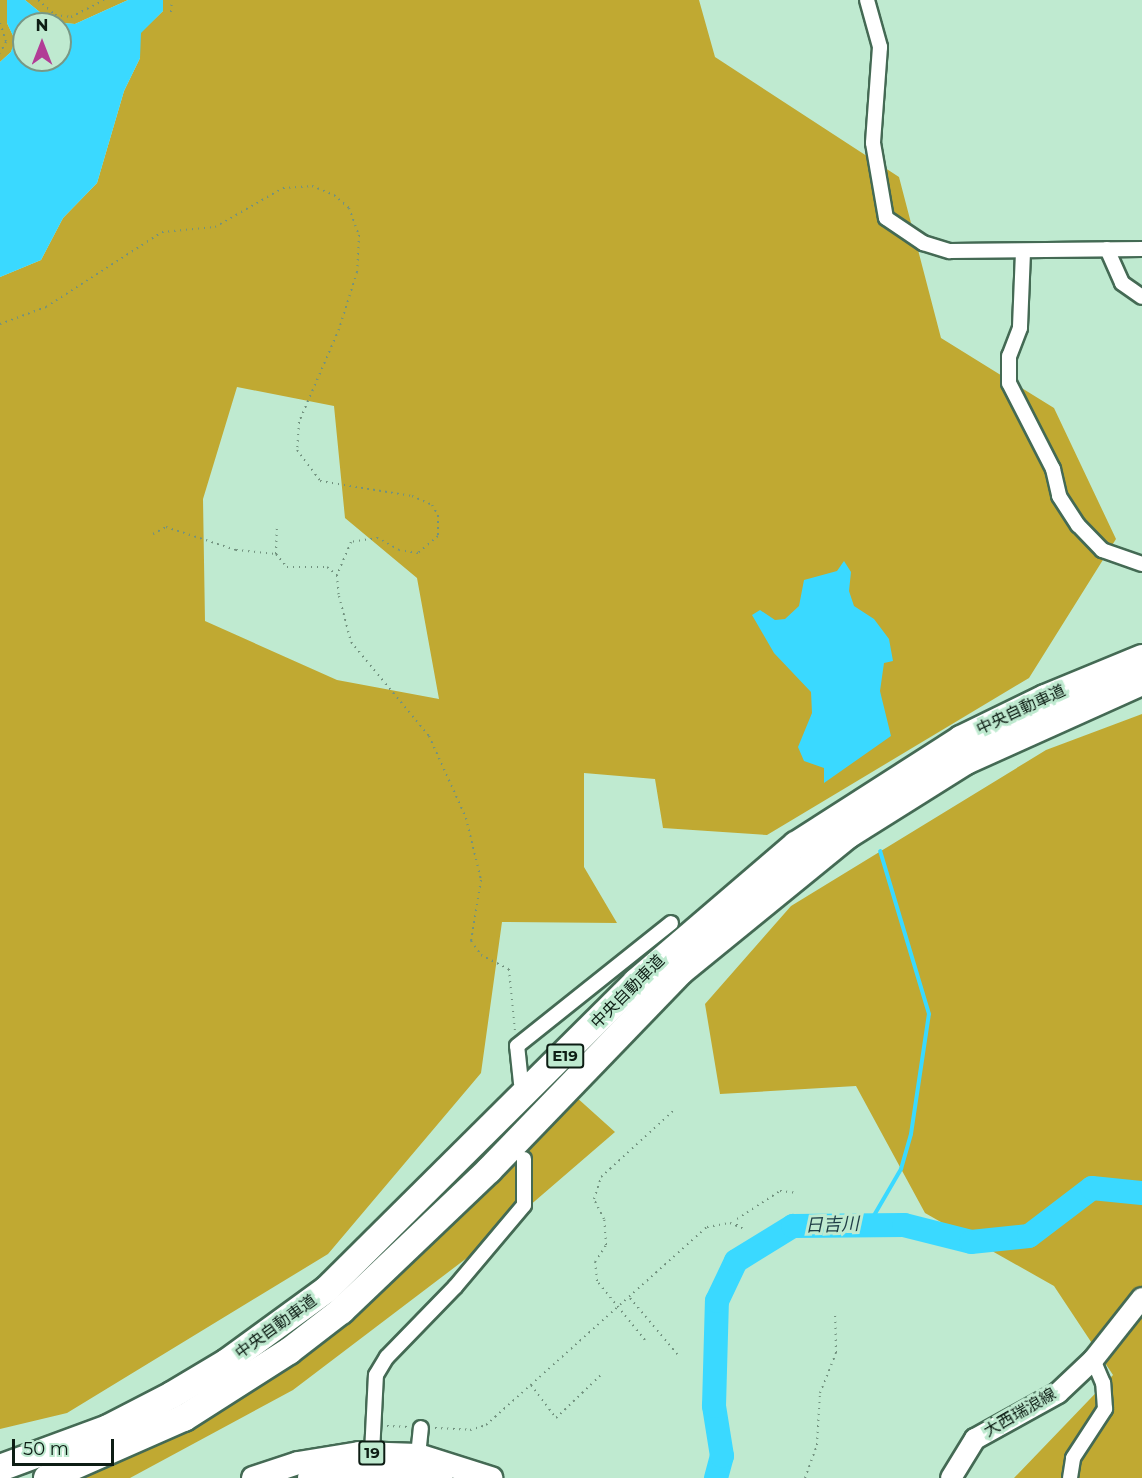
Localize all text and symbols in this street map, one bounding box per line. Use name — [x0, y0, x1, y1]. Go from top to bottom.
north arrow — [12, 12, 72, 72]
text: N — [36, 16, 48, 35]
street label: 中央自動車道 — [973, 681, 1069, 739]
street label: 中央自動車道 — [587, 951, 669, 1033]
road number: E19 — [546, 1044, 584, 1068]
water label: 日吉川 — [805, 1213, 859, 1237]
street label: 中央自動車道 — [232, 1291, 320, 1363]
street label: 大西瑞浪線 — [981, 1385, 1059, 1441]
scale bar — [15, 1427, 117, 1465]
text: 50 m — [23, 1438, 69, 1460]
road number: 19 — [357, 1441, 387, 1465]

